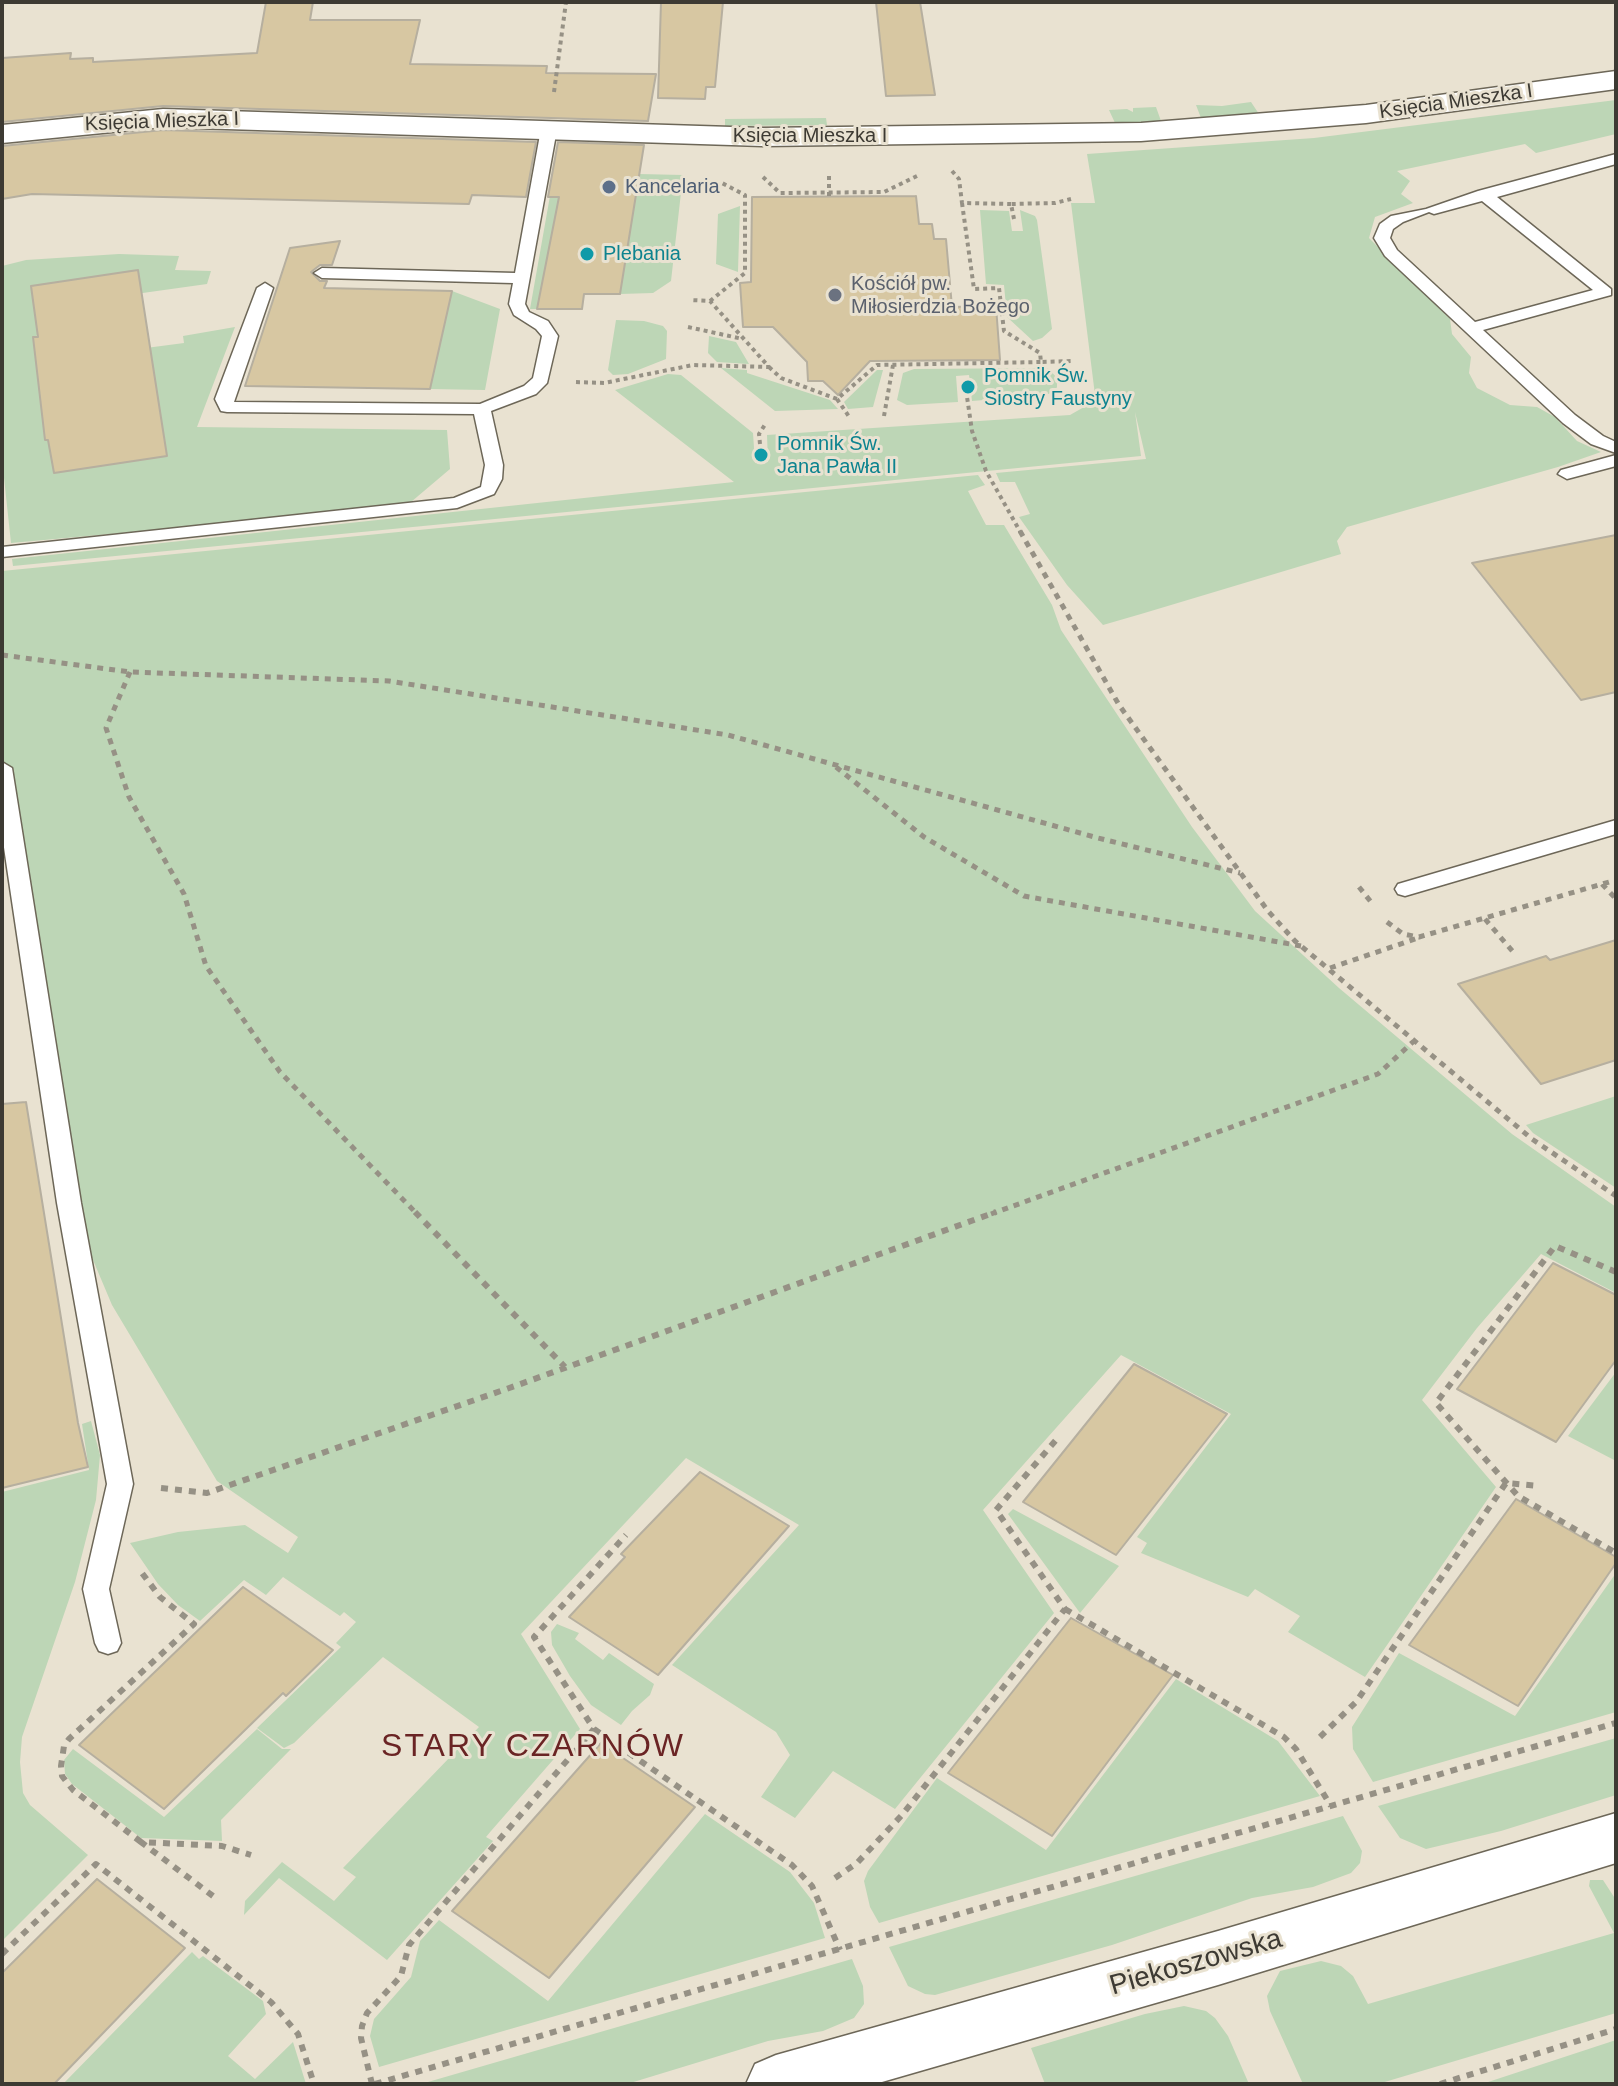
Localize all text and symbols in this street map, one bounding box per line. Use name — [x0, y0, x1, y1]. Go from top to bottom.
street label: Księcia Mieszka I — [1378, 79, 1534, 125]
street label: Księcia Mieszka I — [84, 107, 240, 137]
street label: Księcia Mieszka I — [733, 124, 887, 148]
place label: Kancelaria — [625, 175, 720, 199]
marker: Kancelaria — [600, 178, 618, 196]
place label: Plebania — [603, 242, 681, 266]
marker: Plebania — [578, 245, 596, 263]
place label: Kościół pw. Miłosierdzia Bożego — [851, 272, 1030, 319]
marker: Kościół pw. Miłosierdzia Bożego — [826, 286, 844, 304]
place label: Pomnik Św. Siostry Faustyny — [984, 364, 1132, 411]
marker: Pomnik Św. Siostry Faustyny — [959, 378, 977, 396]
place label: Pomnik Św. Jana Pawła II — [777, 432, 897, 479]
marker: Pomnik Św. Jana Pawła II — [752, 446, 770, 464]
district label: STARY CZARNÓW — [381, 1728, 685, 1766]
street label: Piekoszowska — [1106, 1922, 1286, 2004]

